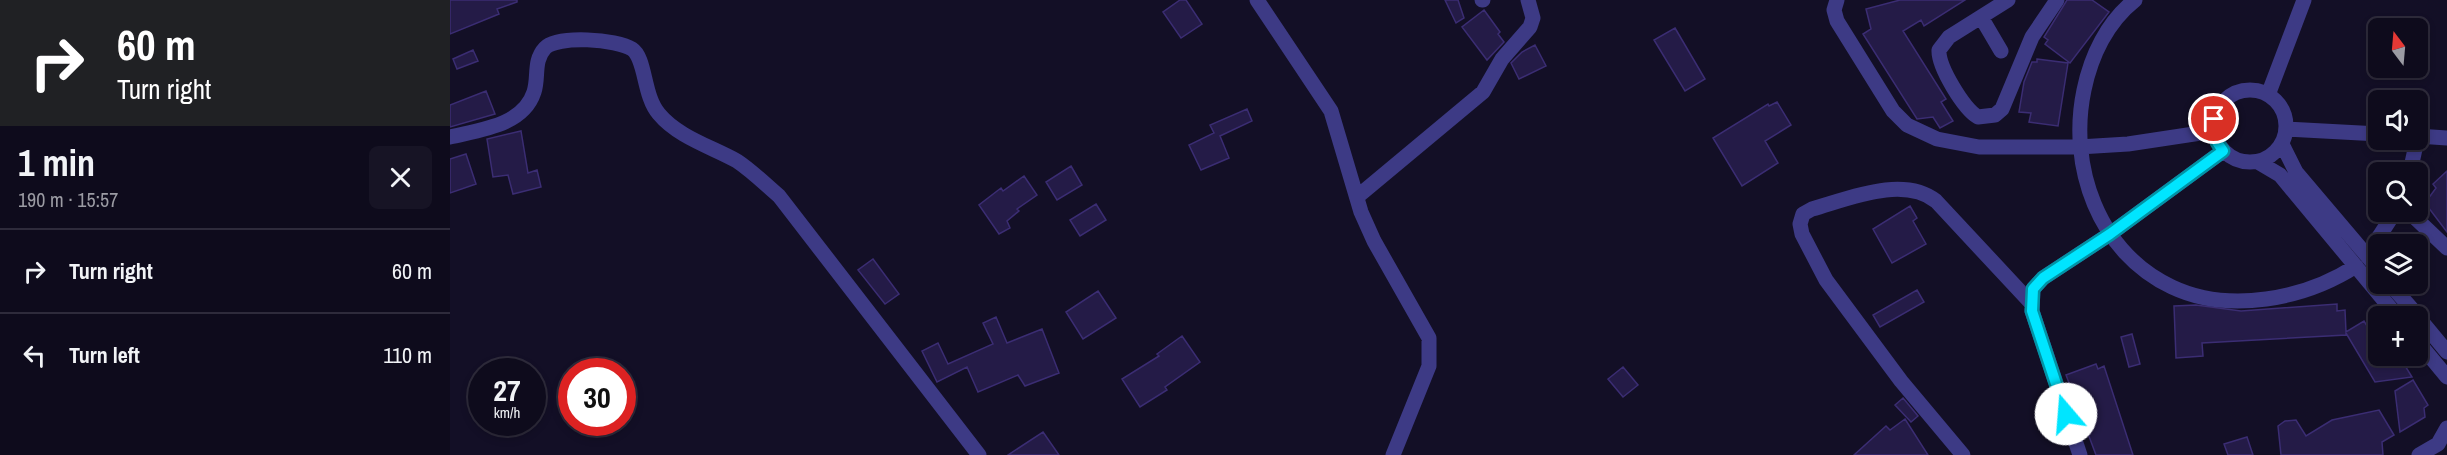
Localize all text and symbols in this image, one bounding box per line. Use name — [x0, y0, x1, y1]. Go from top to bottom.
text: 60 m — [117, 17, 196, 73]
north arrow — [2368, 18, 2428, 78]
map controls — [2368, 18, 2428, 366]
icon: right — [18, 24, 96, 102]
text: Turn right — [117, 71, 211, 107]
button: sound — [2368, 90, 2428, 150]
pin — [2188, 93, 2239, 144]
icon: arrive — [2197, 102, 2230, 135]
text: 1 min — [18, 139, 95, 187]
button: close — [369, 146, 432, 209]
button: search — [2368, 162, 2428, 222]
text: 190 m · 15:57 — [18, 186, 118, 213]
button: layers — [2368, 234, 2428, 294]
icon: right — [18, 255, 51, 288]
text: Turn right — [69, 256, 153, 286]
text: 60 m — [392, 256, 432, 286]
button: + — [2368, 306, 2428, 366]
icon: left — [18, 339, 51, 372]
text: Turn left — [69, 340, 140, 370]
text: 110 m — [383, 340, 432, 370]
speed limit sign: 30 — [558, 358, 636, 436]
text: 27 — [493, 370, 521, 410]
position arrow — [2034, 382, 2098, 446]
text: km/h — [494, 402, 520, 423]

